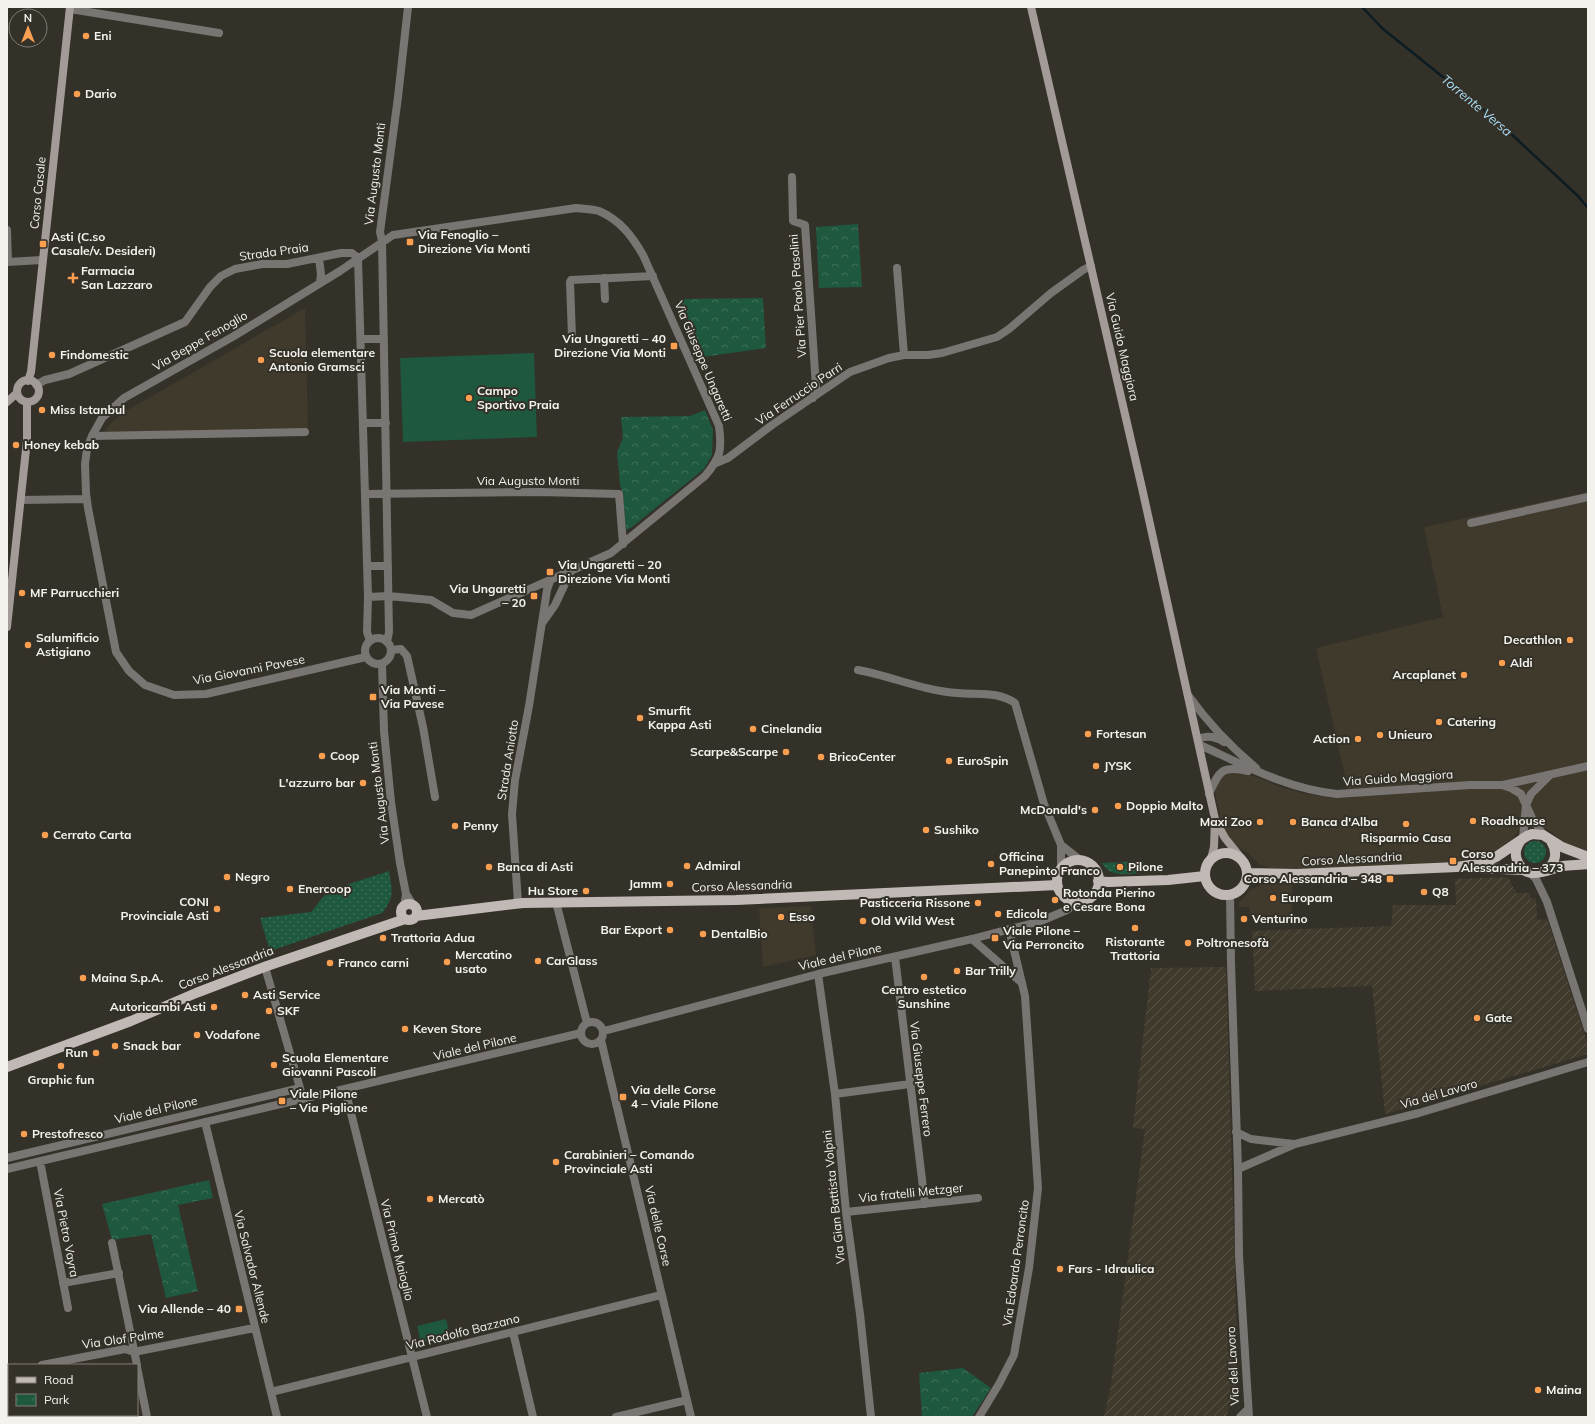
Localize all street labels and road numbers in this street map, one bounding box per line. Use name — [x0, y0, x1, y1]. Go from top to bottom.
street label: Via Augusto Monti — [361, 122, 388, 226]
street label: Corso Casale — [26, 156, 49, 230]
street label: Via Pier Paolo Pasolini — [786, 234, 809, 358]
street label: Strada Praia — [238, 239, 310, 264]
street label: Via Guido Maggiora — [1103, 291, 1142, 402]
street label: Via Giuseppe Ungaretti — [671, 299, 736, 423]
street label: Via Beppe Fenoglio — [150, 307, 250, 374]
street label: Via Ferruccio Parri — [753, 359, 845, 428]
street label: Via Augusto Monti — [477, 473, 579, 488]
street label: Via Giovanni Pavese — [192, 651, 306, 688]
street label: Strada Aniotto — [494, 718, 521, 801]
street label: Via Augusto Monti — [365, 741, 392, 845]
street label: Via Guido Maggiora — [1342, 766, 1454, 789]
street label: Corso Alessandria — [1301, 848, 1403, 869]
street label: Corso Alessandria — [691, 876, 793, 895]
street label: Viale del Pilone — [797, 940, 883, 973]
street label: Corso Alessandria — [176, 942, 276, 993]
street label: Via Giuseppe Ferrero — [907, 1020, 936, 1138]
street label: Viale del Pilone — [432, 1030, 518, 1063]
street label: Via del Lavoro — [1399, 1075, 1479, 1112]
street label: Viale del Pilone — [113, 1093, 199, 1126]
street label: Via Gian Battista Volpini — [819, 1129, 848, 1265]
street label: Via fratelli Metzger — [858, 1180, 964, 1205]
street label: Via delle Corse — [642, 1184, 675, 1268]
street label: Via Pietro Vayra — [51, 1187, 82, 1278]
street label: Via Primo Maioglio — [378, 1198, 417, 1302]
street label: Via Edoardo Perroncito — [999, 1199, 1032, 1327]
street label: Via Salvador Allende — [231, 1209, 274, 1325]
street label: Via Rodolfo Bazzano — [405, 1310, 521, 1353]
street label: Via Olof Palme — [81, 1325, 165, 1352]
street label: Via del Lavoro — [1223, 1326, 1242, 1406]

